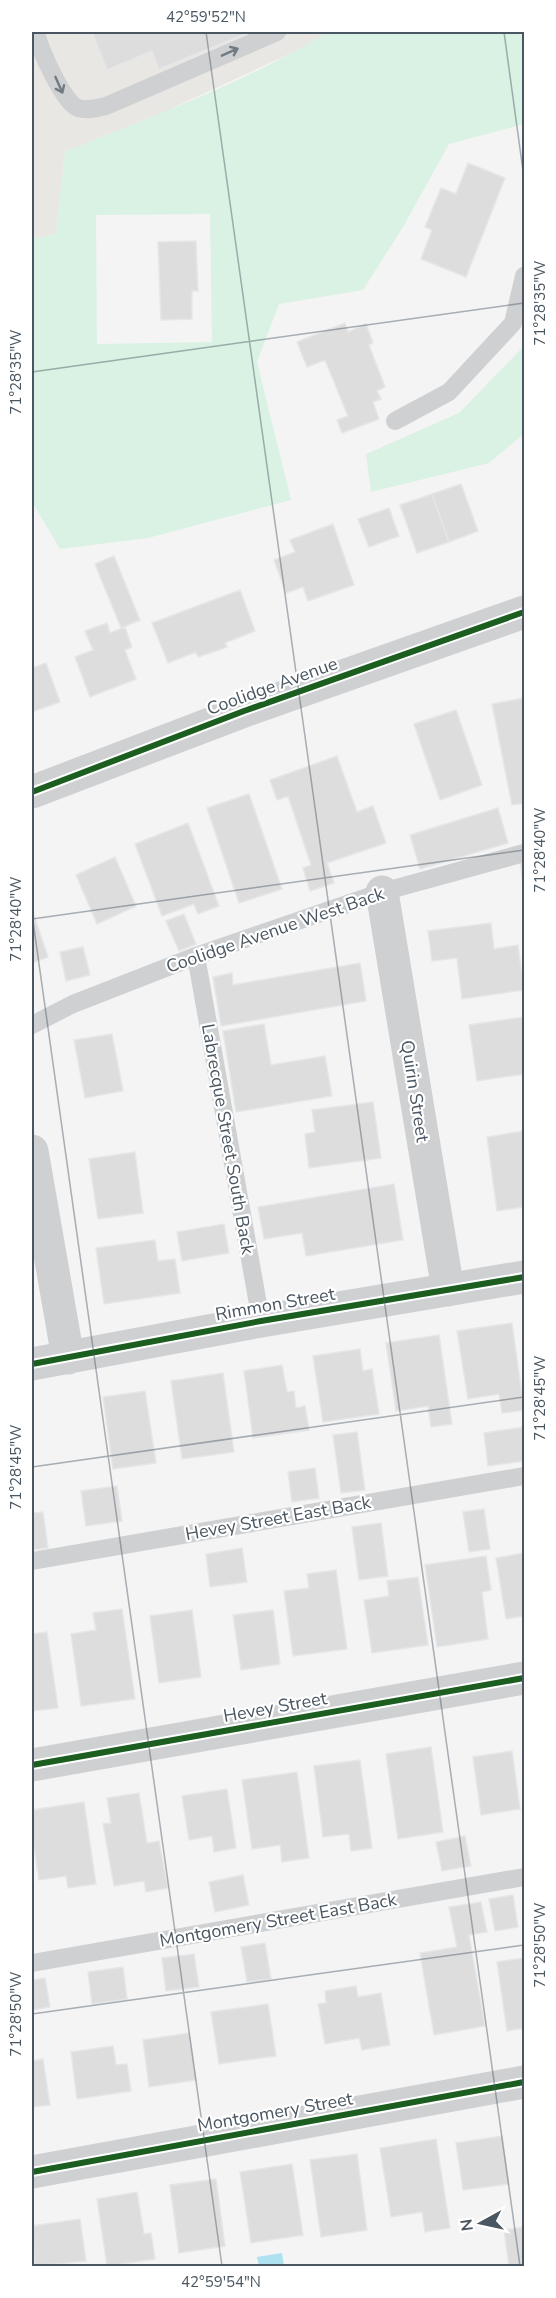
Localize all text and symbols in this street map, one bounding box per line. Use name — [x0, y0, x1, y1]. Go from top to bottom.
text: 42°59'52"N — [166, 7, 246, 27]
one-way arrow — [220, 46, 239, 57]
one-way arrow — [54, 76, 65, 94]
text: 71°28'35"W — [530, 260, 550, 346]
text: 71°28'35"W — [6, 329, 26, 415]
street label: Coolidge Avenue — [203, 651, 341, 721]
text: 71°28'40"W — [530, 807, 550, 893]
text: 71°28'40"W — [6, 876, 26, 962]
street label: Coolidge Avenue West Back — [163, 881, 388, 979]
street label: Labrecque Street South Back — [196, 1022, 260, 1257]
street label: Quirin Street — [395, 1038, 435, 1144]
street label: Rimmon Street — [213, 1282, 337, 1326]
text: 71°28'45"W — [530, 1355, 550, 1441]
text: 71°28'45"W — [6, 1424, 26, 1510]
street label: Hevey Street East Back — [183, 1490, 374, 1546]
street label: Hevey Street — [221, 1686, 329, 1728]
street label: Montgomery Street East Back — [158, 1887, 399, 1953]
text: 71°28'50"W — [530, 1902, 550, 1988]
text: 71°28'50"W — [6, 1971, 26, 2057]
street label: Montgomery Street — [195, 2086, 355, 2137]
north arrow — [451, 2193, 511, 2253]
text: N — [455, 2217, 479, 2232]
text: 42°59'54"N — [181, 2272, 261, 2292]

